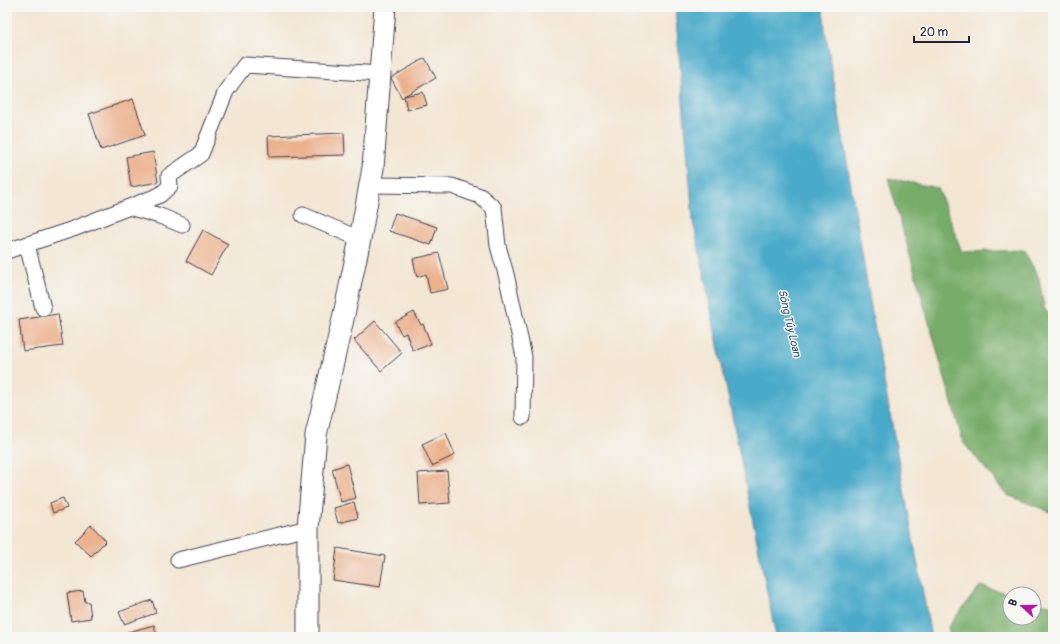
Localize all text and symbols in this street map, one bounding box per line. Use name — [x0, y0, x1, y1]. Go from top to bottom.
scale bar — [914, 18, 969, 44]
text: 20 m — [920, 25, 949, 40]
water label: Sông Túy Loan — [775, 288, 804, 359]
north arrow — [1002, 586, 1042, 626]
text: B — [1006, 597, 1020, 608]

